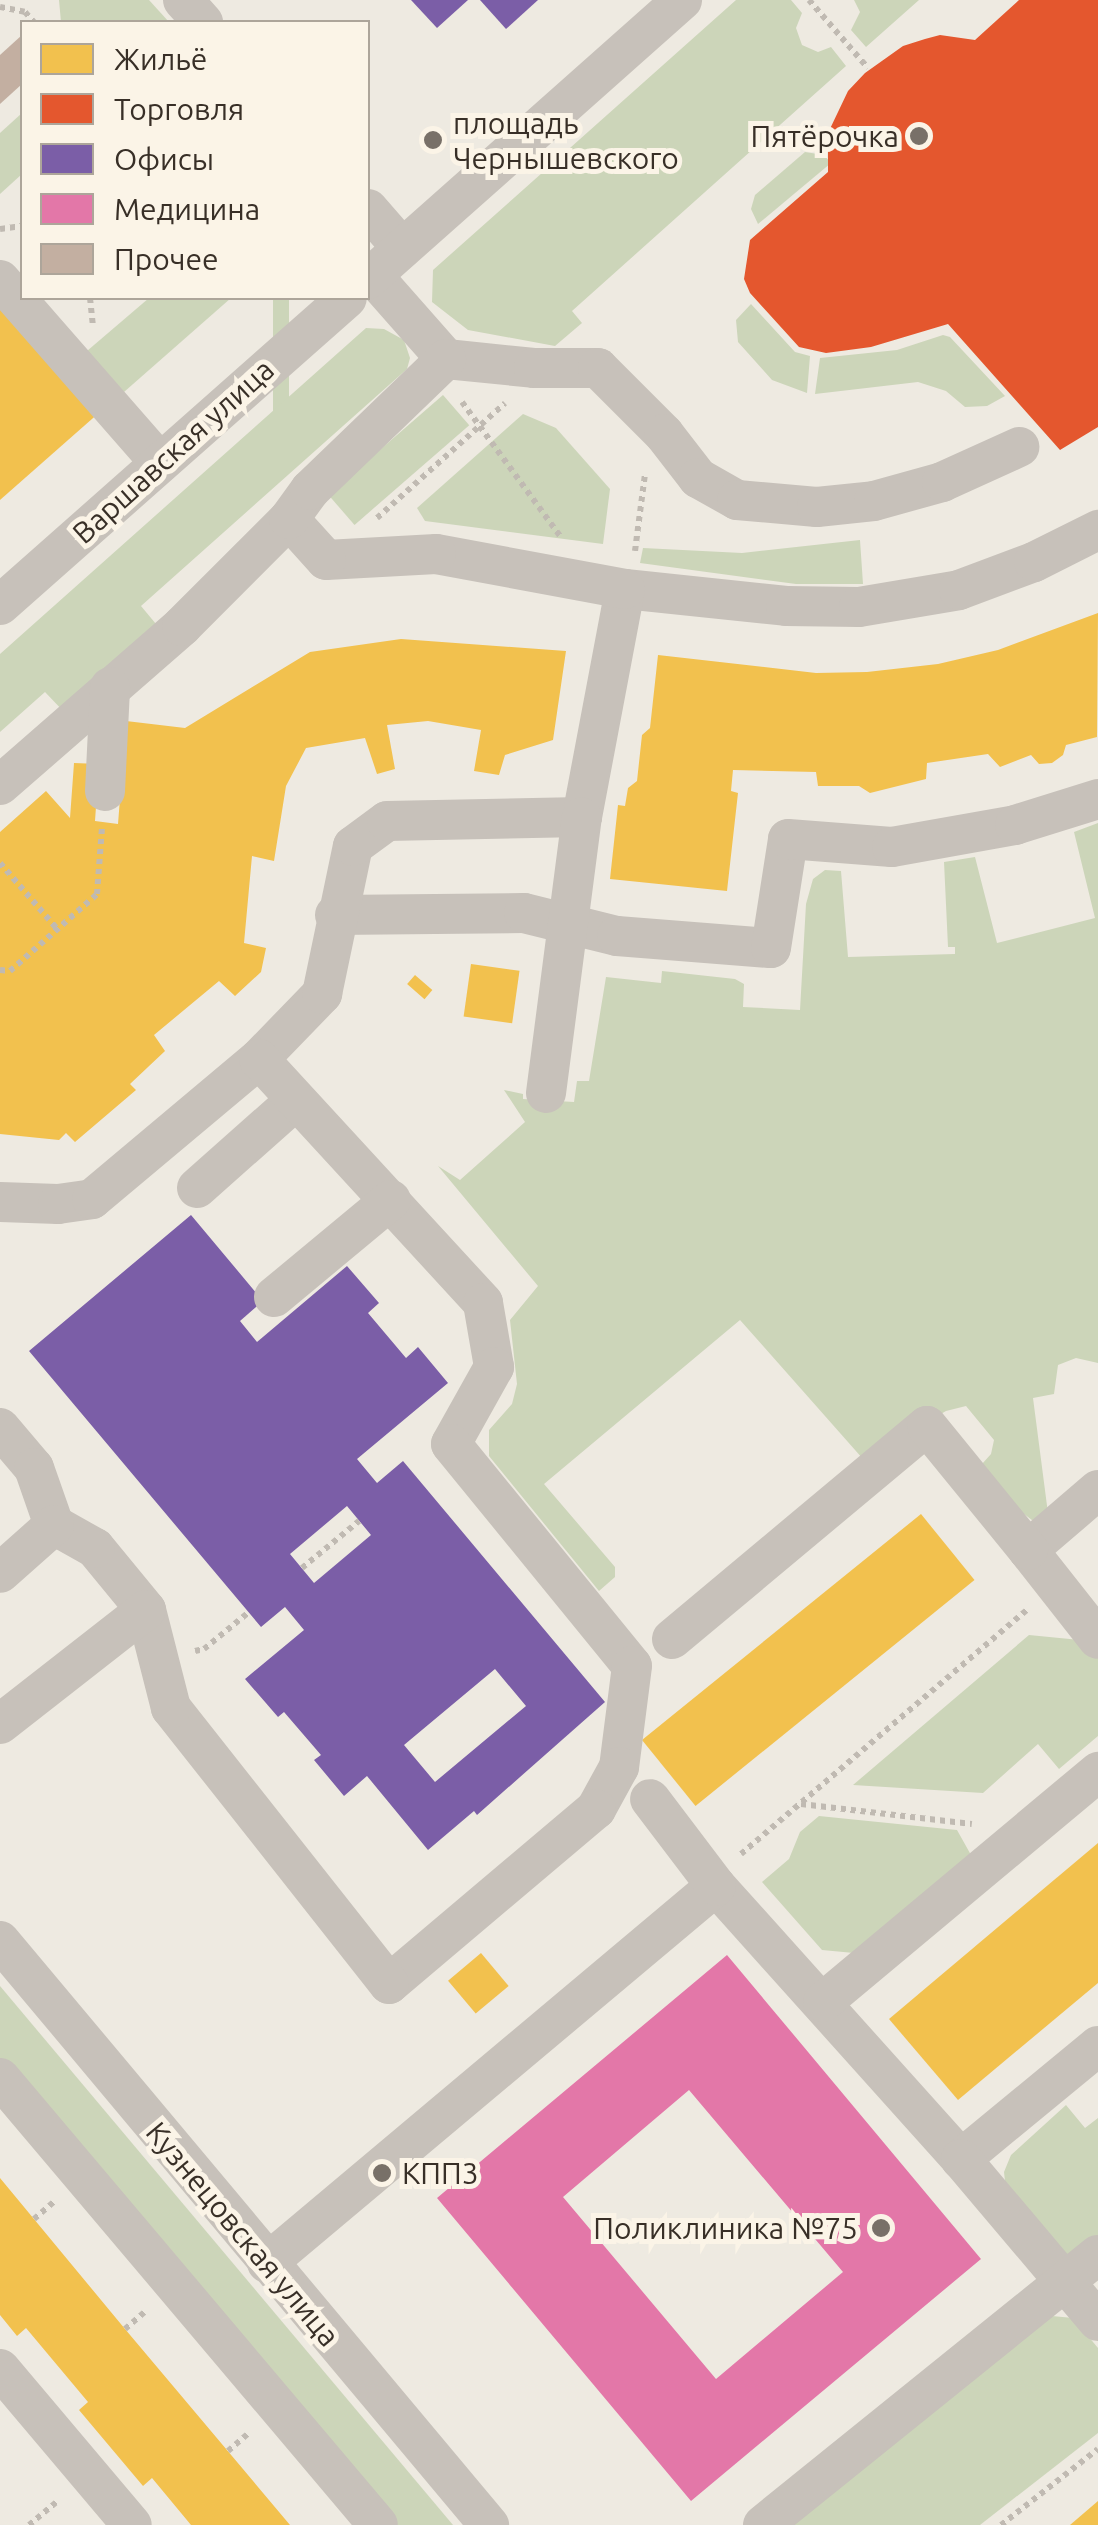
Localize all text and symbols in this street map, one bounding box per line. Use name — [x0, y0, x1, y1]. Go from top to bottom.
legend — [20, 20, 370, 300]
text: Жильё — [114, 42, 207, 76]
text: Торговля — [114, 92, 244, 126]
place label: площадь Чернышевского — [453, 105, 679, 176]
place label: Пятёрочка — [751, 118, 899, 154]
marker: Пятёрочка — [908, 125, 930, 147]
marker: площадь Чернышевского — [422, 129, 444, 151]
text: Офисы — [114, 142, 214, 176]
text: Медицина — [114, 192, 260, 226]
text: Прочее — [114, 242, 219, 276]
street label: Варшавская улица — [65, 351, 281, 551]
street label: Кузнецовская улица — [139, 2115, 347, 2353]
place label: КПП3 — [402, 2155, 479, 2191]
marker: КПП3 — [371, 2162, 393, 2184]
place label: Поликлиника №75 — [593, 2210, 858, 2246]
marker: Поликлиника №75 — [868, 2215, 894, 2241]

